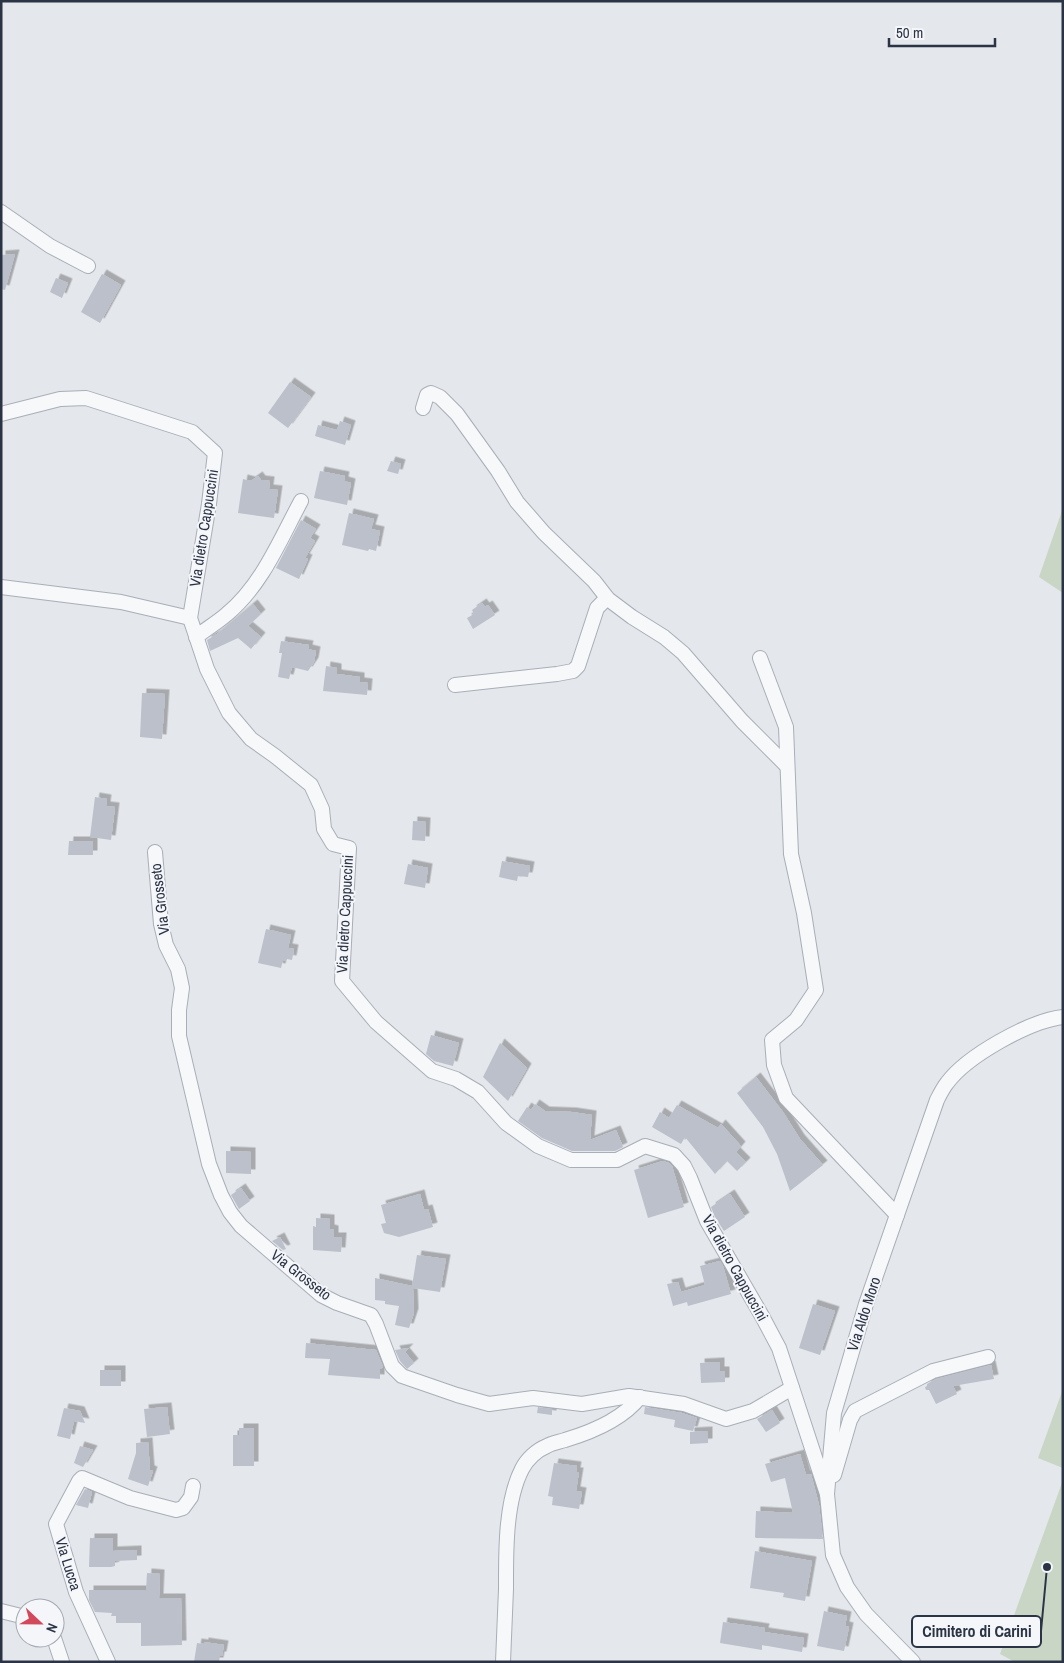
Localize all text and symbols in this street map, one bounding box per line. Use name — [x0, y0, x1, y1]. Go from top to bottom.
scale bar — [889, 15, 995, 47]
text: 50 m — [896, 22, 923, 43]
street label: Via dietro Cappuccini — [184, 468, 223, 588]
street label: Via dietro Cappuccini — [331, 854, 358, 974]
street label: Via Grosseto — [145, 862, 174, 936]
street label: Via dietro Cappuccini — [697, 1211, 773, 1325]
street label: Via Grosseto — [267, 1244, 336, 1305]
street label: Via Aldo Moro — [842, 1274, 885, 1354]
street label: Via Lucca — [50, 1535, 87, 1593]
north arrow — [15, 1598, 65, 1648]
callout: Cimitero di Carini — [912, 1616, 1041, 1647]
text: Cimitero di Carini — [922, 1620, 1032, 1642]
text: N — [42, 1621, 62, 1635]

